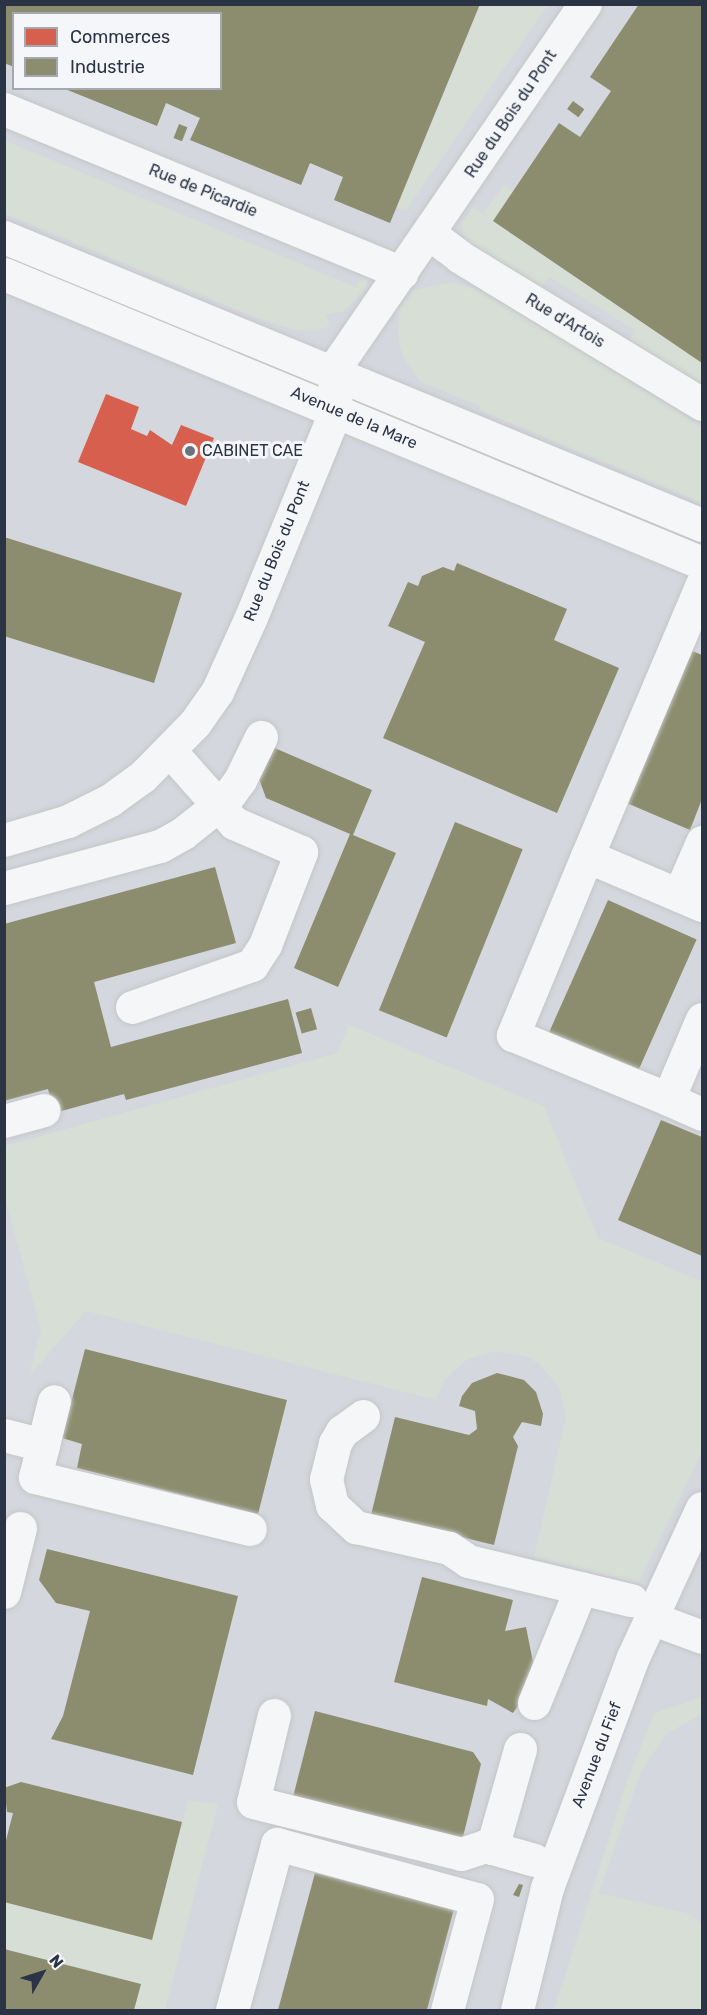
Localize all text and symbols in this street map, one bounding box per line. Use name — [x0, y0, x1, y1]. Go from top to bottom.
legend — [12, 12, 222, 90]
text: Commerces — [70, 26, 170, 48]
street label: Rue du Bois du Pont — [461, 46, 561, 182]
text: Industrie — [70, 56, 145, 78]
street label: Rue de Picardie — [146, 160, 260, 222]
street label: Rue d'Artois — [522, 290, 608, 352]
street label: Avenue de la Mare — [288, 383, 420, 453]
place label: CABINET CAE — [202, 441, 303, 461]
marker: CABINET CAE — [183, 444, 197, 458]
street label: Rue du Bois du Pont — [240, 478, 314, 624]
street label: Avenue du Fief — [568, 1700, 626, 1810]
north arrow — [12, 1943, 72, 2003]
text: N — [45, 1951, 67, 1972]

